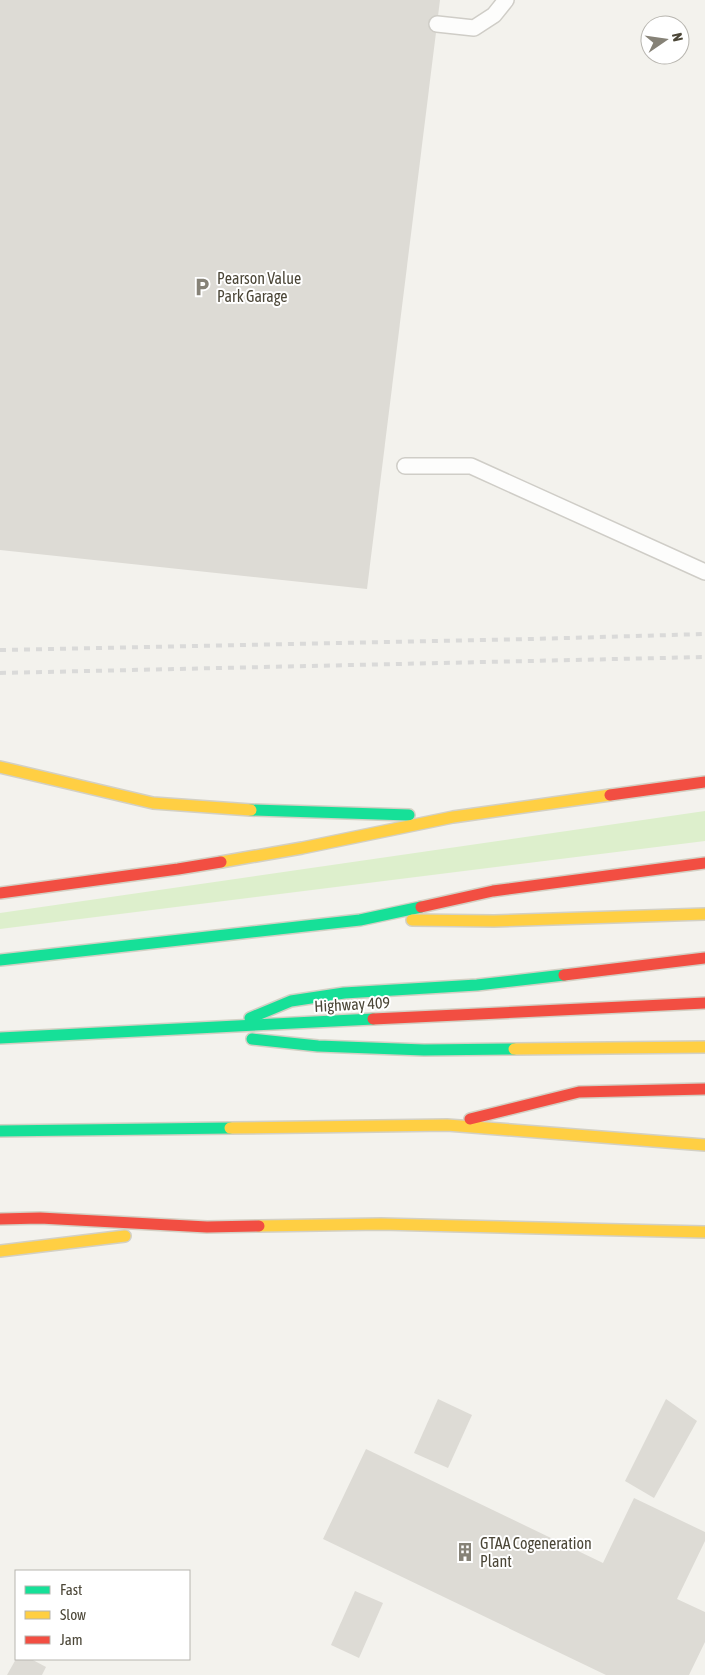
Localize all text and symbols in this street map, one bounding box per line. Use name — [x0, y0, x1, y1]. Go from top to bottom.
north arrow — [640, 15, 690, 65]
text: N — [669, 31, 686, 43]
place label: Pearson Value Park Garage — [217, 269, 301, 306]
parking icon: Pearson Value Park Garage — [191, 276, 213, 298]
street label: Highway 409 — [314, 993, 390, 1016]
place label: GTAA Cogeneration Plant — [480, 1534, 592, 1570]
building icon: GTAA Cogeneration Plant — [454, 1541, 476, 1563]
legend — [15, 1570, 190, 1660]
text: Fast — [60, 1581, 82, 1598]
text: Slow — [60, 1606, 86, 1623]
text: Jam — [60, 1631, 83, 1648]

